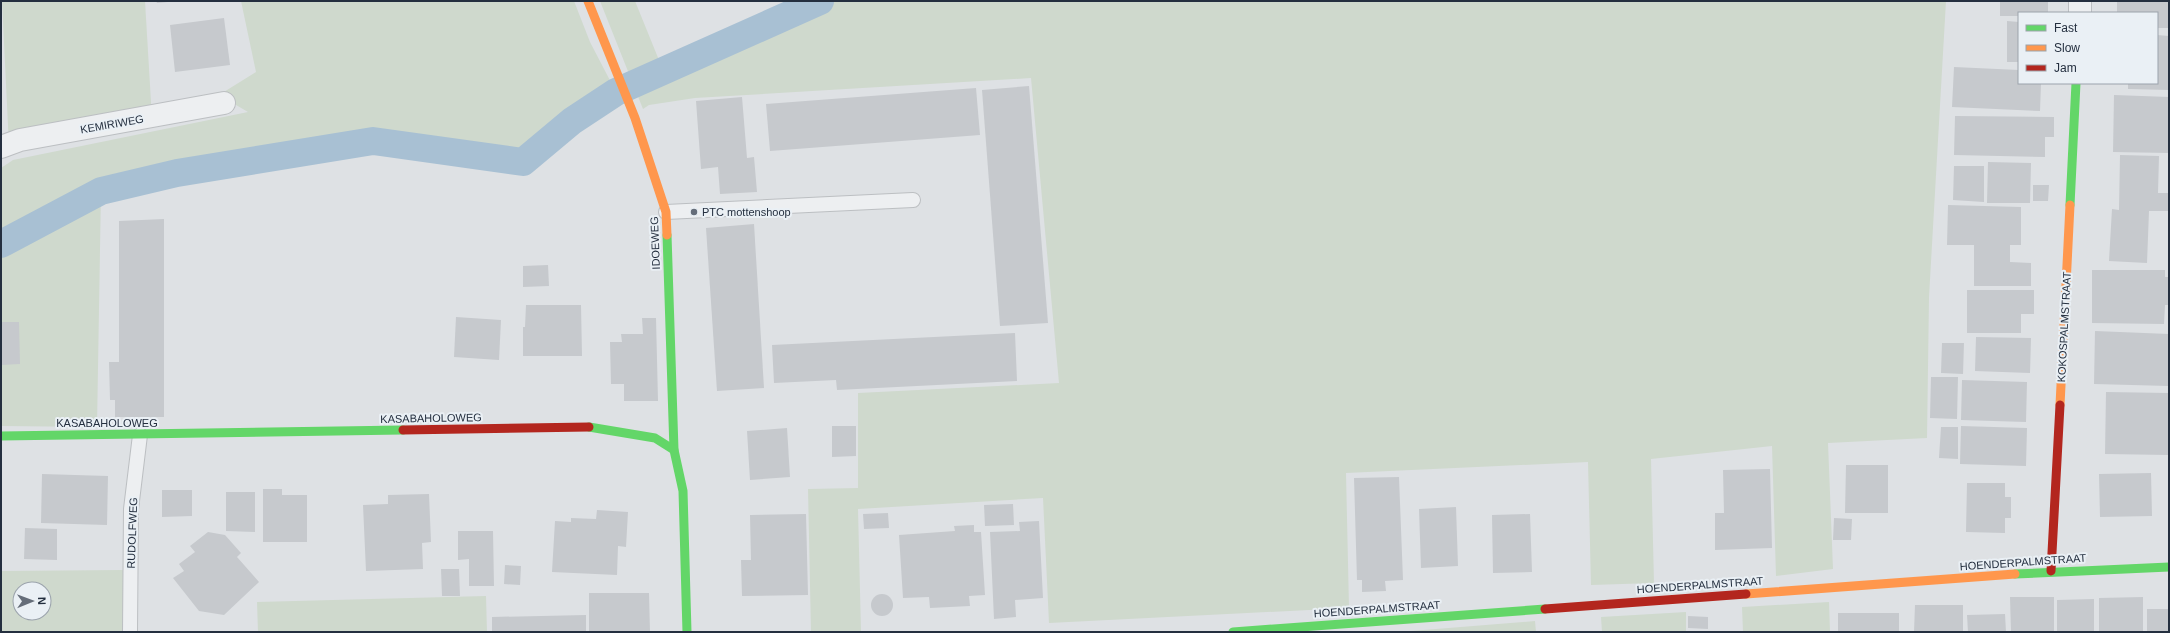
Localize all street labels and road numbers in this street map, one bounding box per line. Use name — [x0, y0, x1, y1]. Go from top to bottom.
street label: KEMIRIWEG — [79, 113, 145, 135]
street label: IDOEWEG — [648, 216, 662, 270]
street label: KOKOSPALMSTRAAT — [2055, 271, 2073, 383]
street label: KASABAHOLOWEG — [380, 411, 482, 425]
street label: KASABAHOLOWEG — [56, 417, 158, 429]
street label: RUDOLFWEG — [125, 497, 139, 569]
street label: HOENDERPALMSTRAAT — [1959, 552, 2087, 572]
street label: HOENDERPALMSTRAAT — [1636, 575, 1764, 595]
street label: HOENDERPALMSTRAAT — [1313, 599, 1441, 619]

